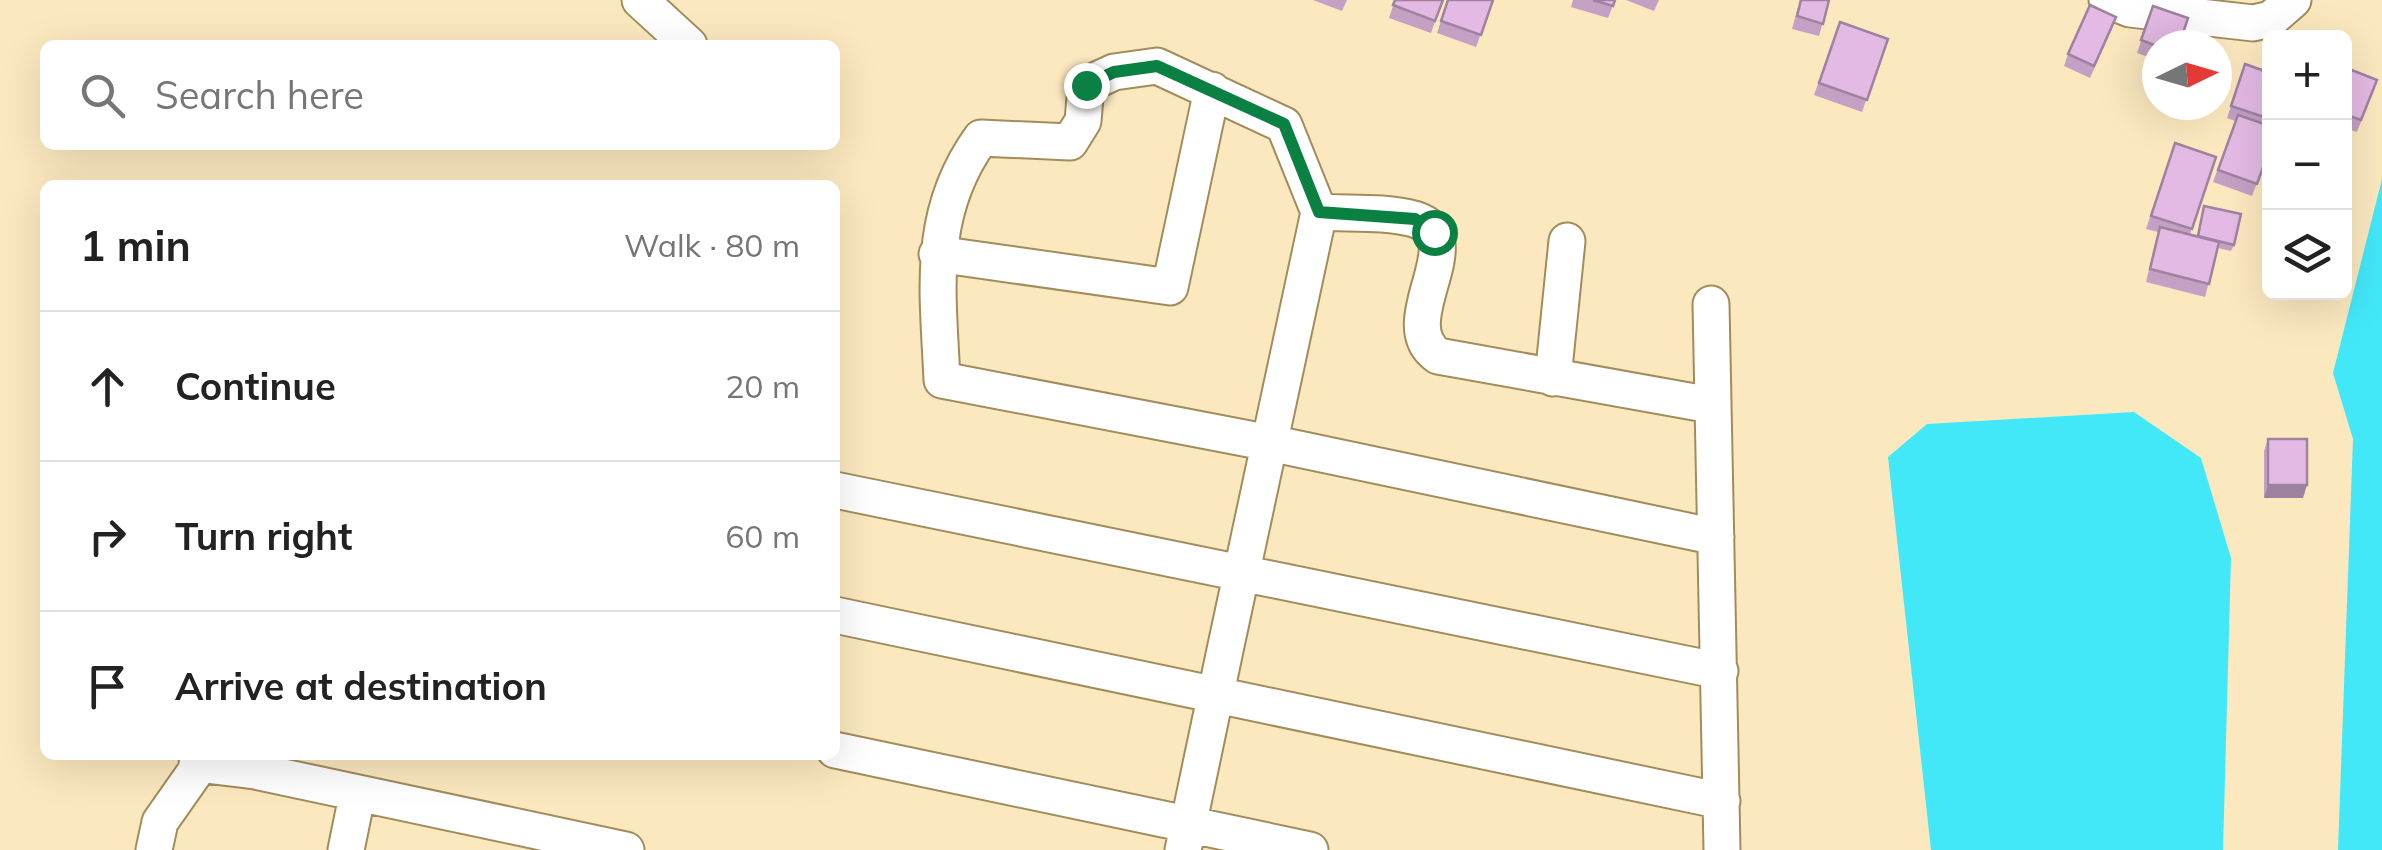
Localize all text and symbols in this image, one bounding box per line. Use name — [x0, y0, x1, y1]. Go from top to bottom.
north arrow — [2142, 30, 2232, 120]
map controls — [2262, 30, 2352, 300]
button: + — [2262, 30, 2352, 120]
search box — [40, 40, 840, 150]
route end — [1064, 63, 1110, 109]
icon: search — [75, 68, 130, 123]
text: Search here — [155, 71, 364, 119]
button: − — [2262, 120, 2352, 210]
route start — [1412, 210, 1458, 256]
button: layers — [2262, 210, 2352, 300]
text: 1 min — [80, 219, 191, 272]
text: Walk · 80 m — [624, 225, 800, 265]
icon: ahead — [80, 359, 135, 414]
text: Continue — [175, 362, 336, 410]
text: 20 m — [725, 366, 800, 406]
icon: right — [80, 509, 135, 564]
text: Turn right — [175, 512, 352, 560]
text: 60 m — [725, 516, 800, 556]
icon: arrive — [80, 659, 135, 714]
text: Arrive at destination — [175, 662, 547, 710]

